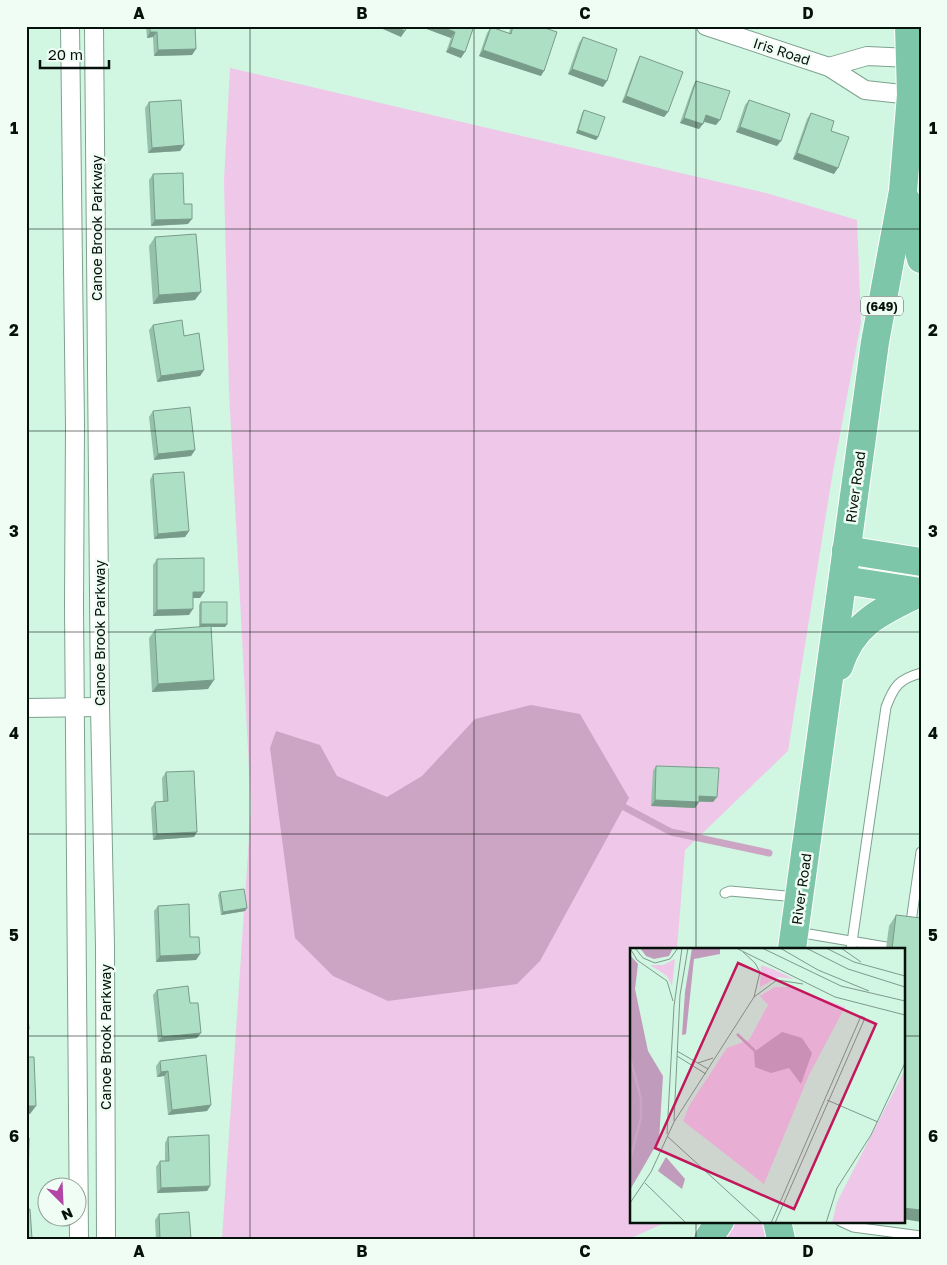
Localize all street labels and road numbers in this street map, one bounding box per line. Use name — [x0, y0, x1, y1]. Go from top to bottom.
street label: Iris Road — [751, 34, 813, 68]
street label: Canoe Brook Parkway — [88, 155, 105, 301]
road number: (649) — [861, 296, 903, 316]
street label: River Road — [842, 450, 868, 524]
street label: Canoe Brook Parkway — [91, 560, 108, 706]
street label: River Road — [788, 852, 814, 926]
street label: Canoe Brook Parkway — [97, 964, 114, 1110]

